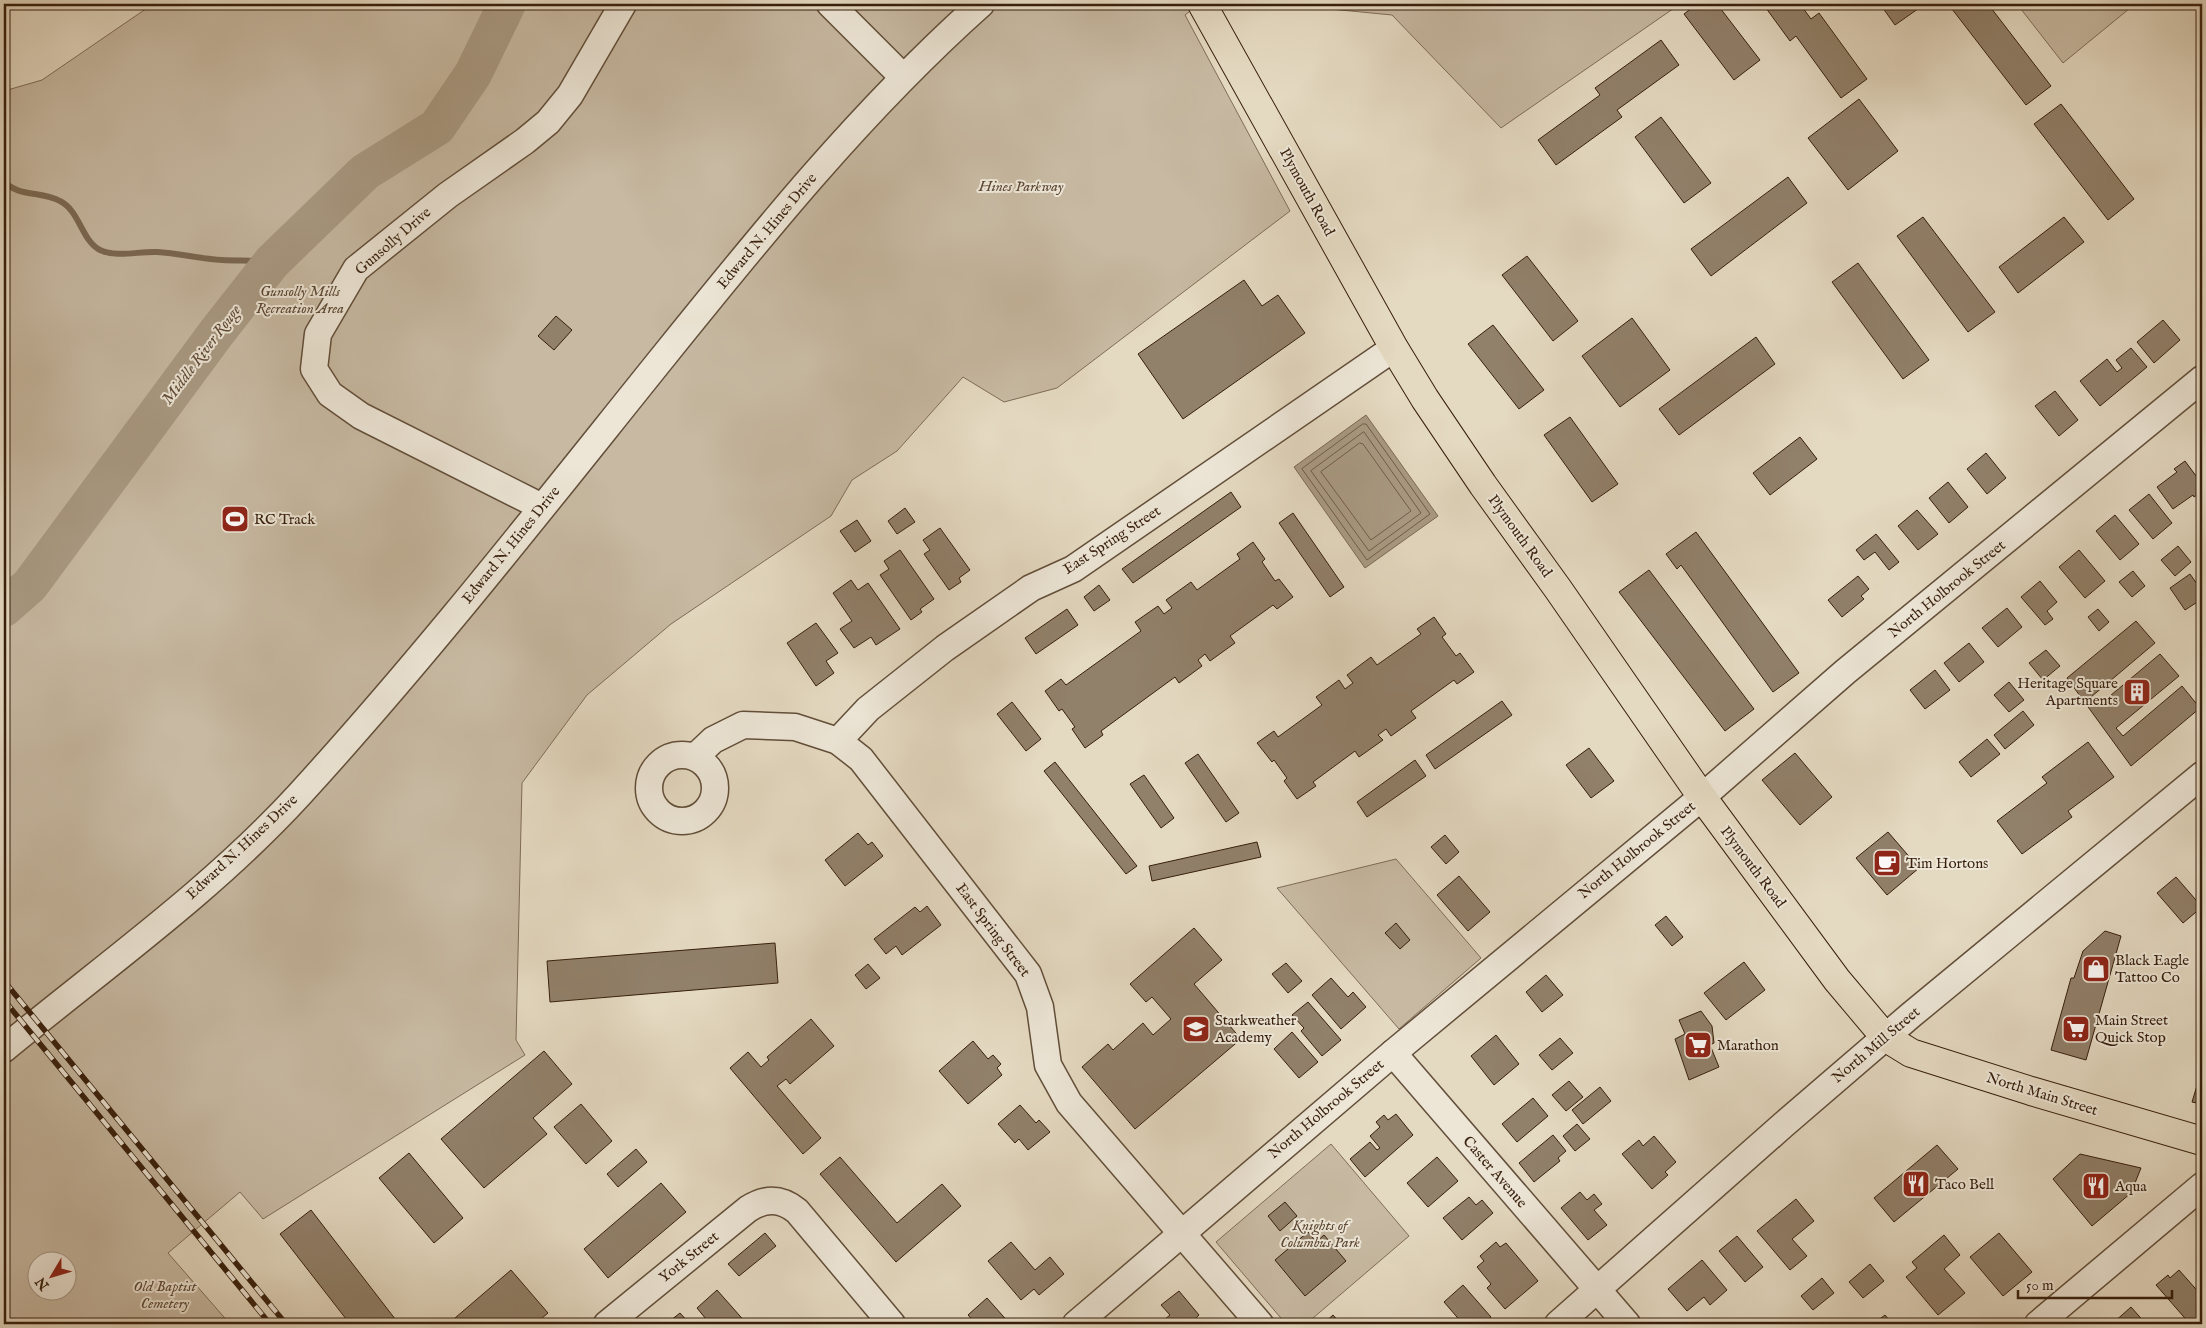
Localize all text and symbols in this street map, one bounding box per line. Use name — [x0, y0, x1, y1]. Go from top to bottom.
street label: Plymouth Road — [1275, 145, 1339, 240]
street label: Edward N. Hines Drive — [713, 169, 821, 293]
park label: Hines Parkway — [978, 177, 1064, 196]
street label: Gunsolly Drive — [351, 203, 435, 279]
park label: Gunsolly Mills Recreation Area — [256, 282, 344, 318]
water label: Middle River Rouge — [158, 301, 246, 409]
street label: Edward N. Hines Drive — [458, 482, 564, 608]
street label: Plymouth Road — [1484, 491, 1557, 582]
street label: East Spring Street — [1060, 501, 1164, 579]
sports icon: RC Track — [220, 504, 250, 534]
place label: RC Track — [254, 510, 316, 529]
street label: North Holbrook Street — [1885, 536, 2009, 642]
place label: Heritage Square Apartments — [2017, 674, 2118, 710]
building icon: Heritage Square Apartments — [2122, 677, 2152, 707]
street label: Edward N. Hines Drive — [182, 790, 302, 904]
street label: North Holbrook Street — [1575, 797, 1699, 903]
street label: Plymouth Road — [1716, 822, 1791, 913]
cafe icon: Tim Hortons — [1872, 848, 1902, 878]
place label: Tim Hortons — [1906, 854, 1988, 873]
street label: East Spring Street — [952, 879, 1034, 981]
place label: Black Eagle Tattoo Co — [2115, 951, 2189, 987]
shop icon: Black Eagle Tattoo Co — [2081, 954, 2111, 984]
street label: North Mill Street — [1828, 1003, 1924, 1087]
place label: Starkweather Academy — [1214, 1011, 1297, 1047]
place label: Main Street Quick Stop — [2095, 1011, 2168, 1047]
school or university icon: Starkweather Academy — [1181, 1014, 1211, 1044]
supermarket icon: Main Street Quick Stop — [2061, 1014, 2091, 1044]
supermarket icon: Marathon — [1683, 1030, 1713, 1060]
place label: Marathon — [1717, 1036, 1779, 1055]
street label: North Holbrook Street — [1264, 1055, 1388, 1163]
street label: North Main Street — [1984, 1068, 2100, 1120]
street label: Caster Avenue — [1459, 1132, 1531, 1212]
restaurant icon: Taco Bell — [1901, 1169, 1931, 1199]
restaurant icon: Aqua — [2081, 1171, 2111, 1201]
place label: Taco Bell — [1935, 1175, 1995, 1194]
place label: Aqua — [2114, 1177, 2147, 1196]
park label: Knights of Columbus Park — [1280, 1216, 1360, 1252]
street label: York Street — [655, 1227, 723, 1287]
north arrow — [28, 1250, 78, 1300]
scale bar — [2018, 1268, 2172, 1300]
text: N — [32, 1273, 54, 1294]
text: 50 m — [2026, 1276, 2054, 1295]
park label: Old Baptist Cemetery — [134, 1277, 198, 1313]

